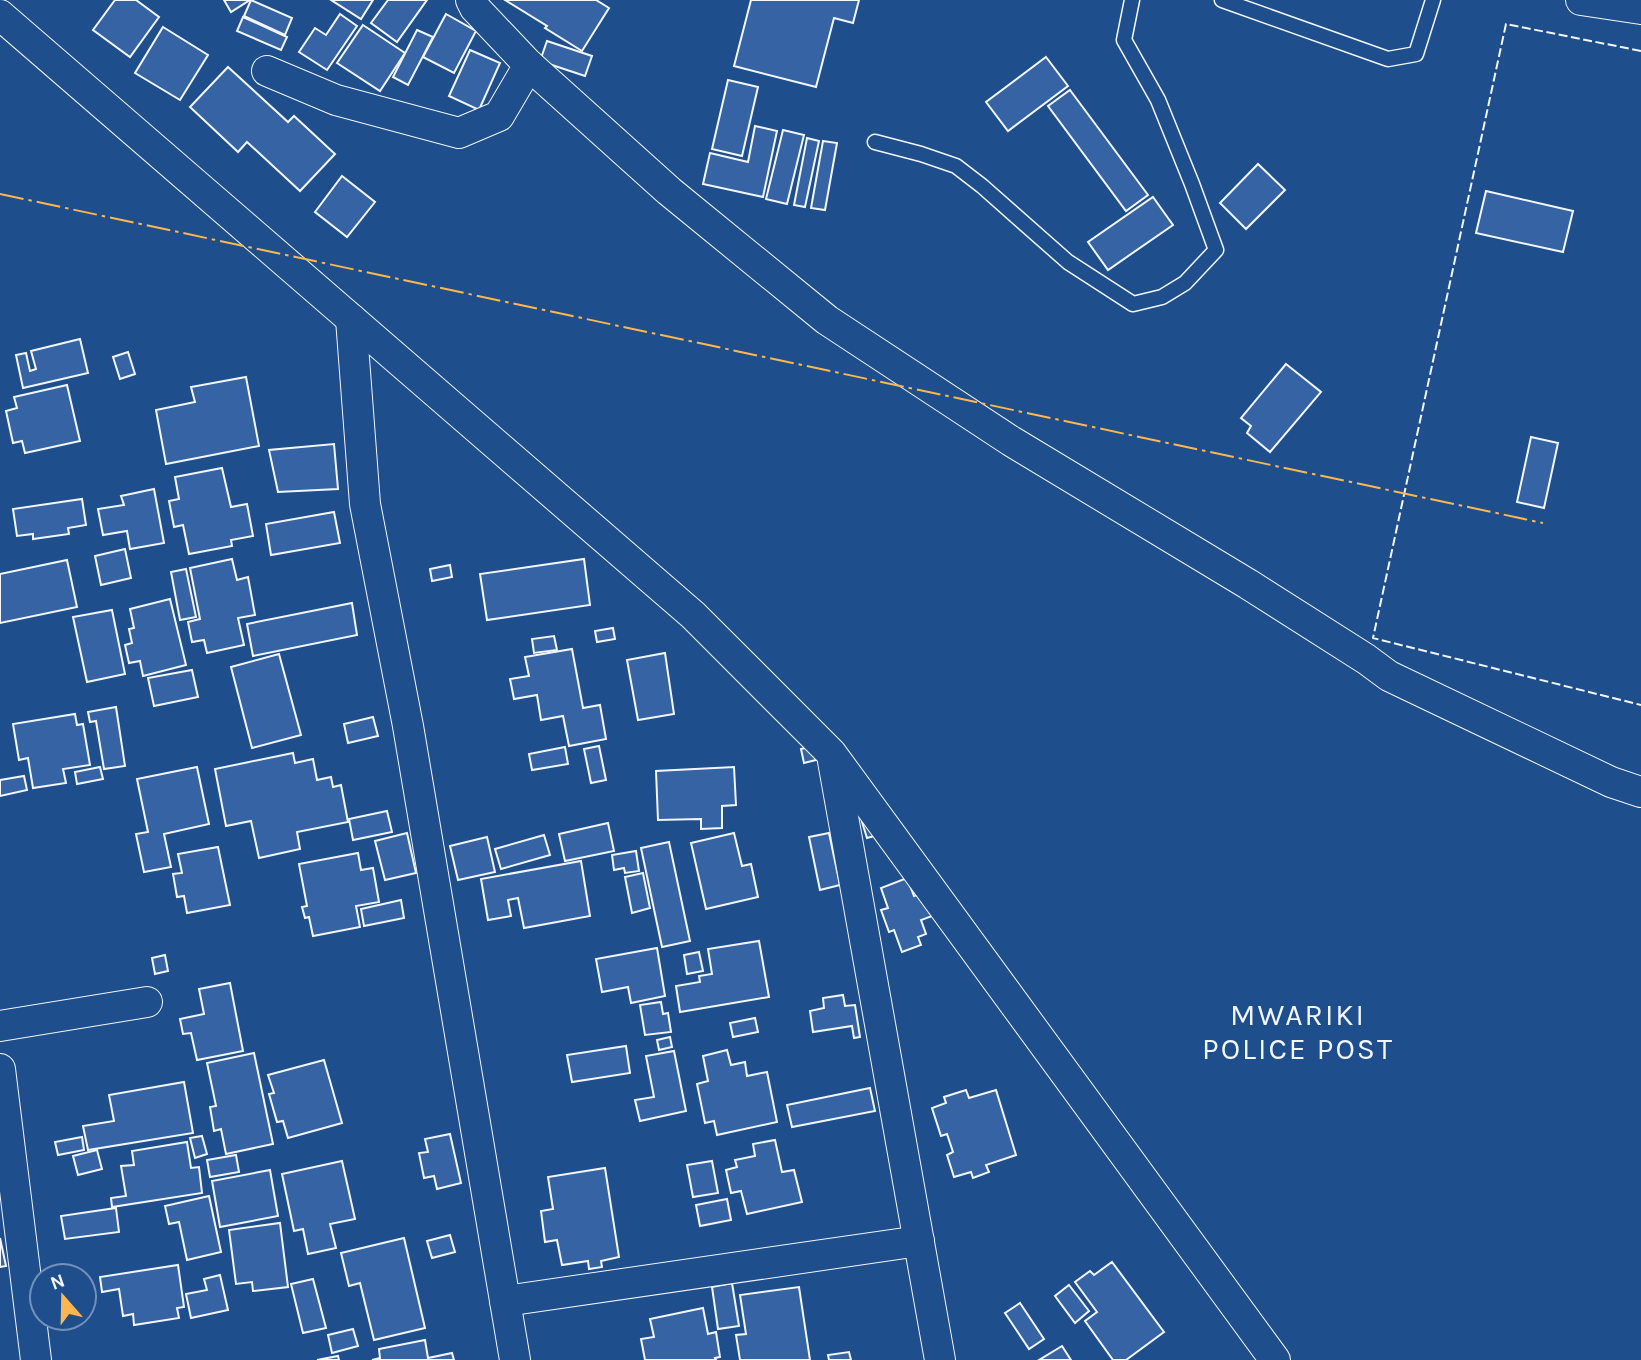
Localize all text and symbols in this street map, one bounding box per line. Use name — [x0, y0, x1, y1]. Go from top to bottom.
district label: MWARIKI POLICE POST — [1202, 997, 1394, 1067]
north arrow — [28, 1262, 98, 1332]
text: N — [47, 1269, 68, 1295]

